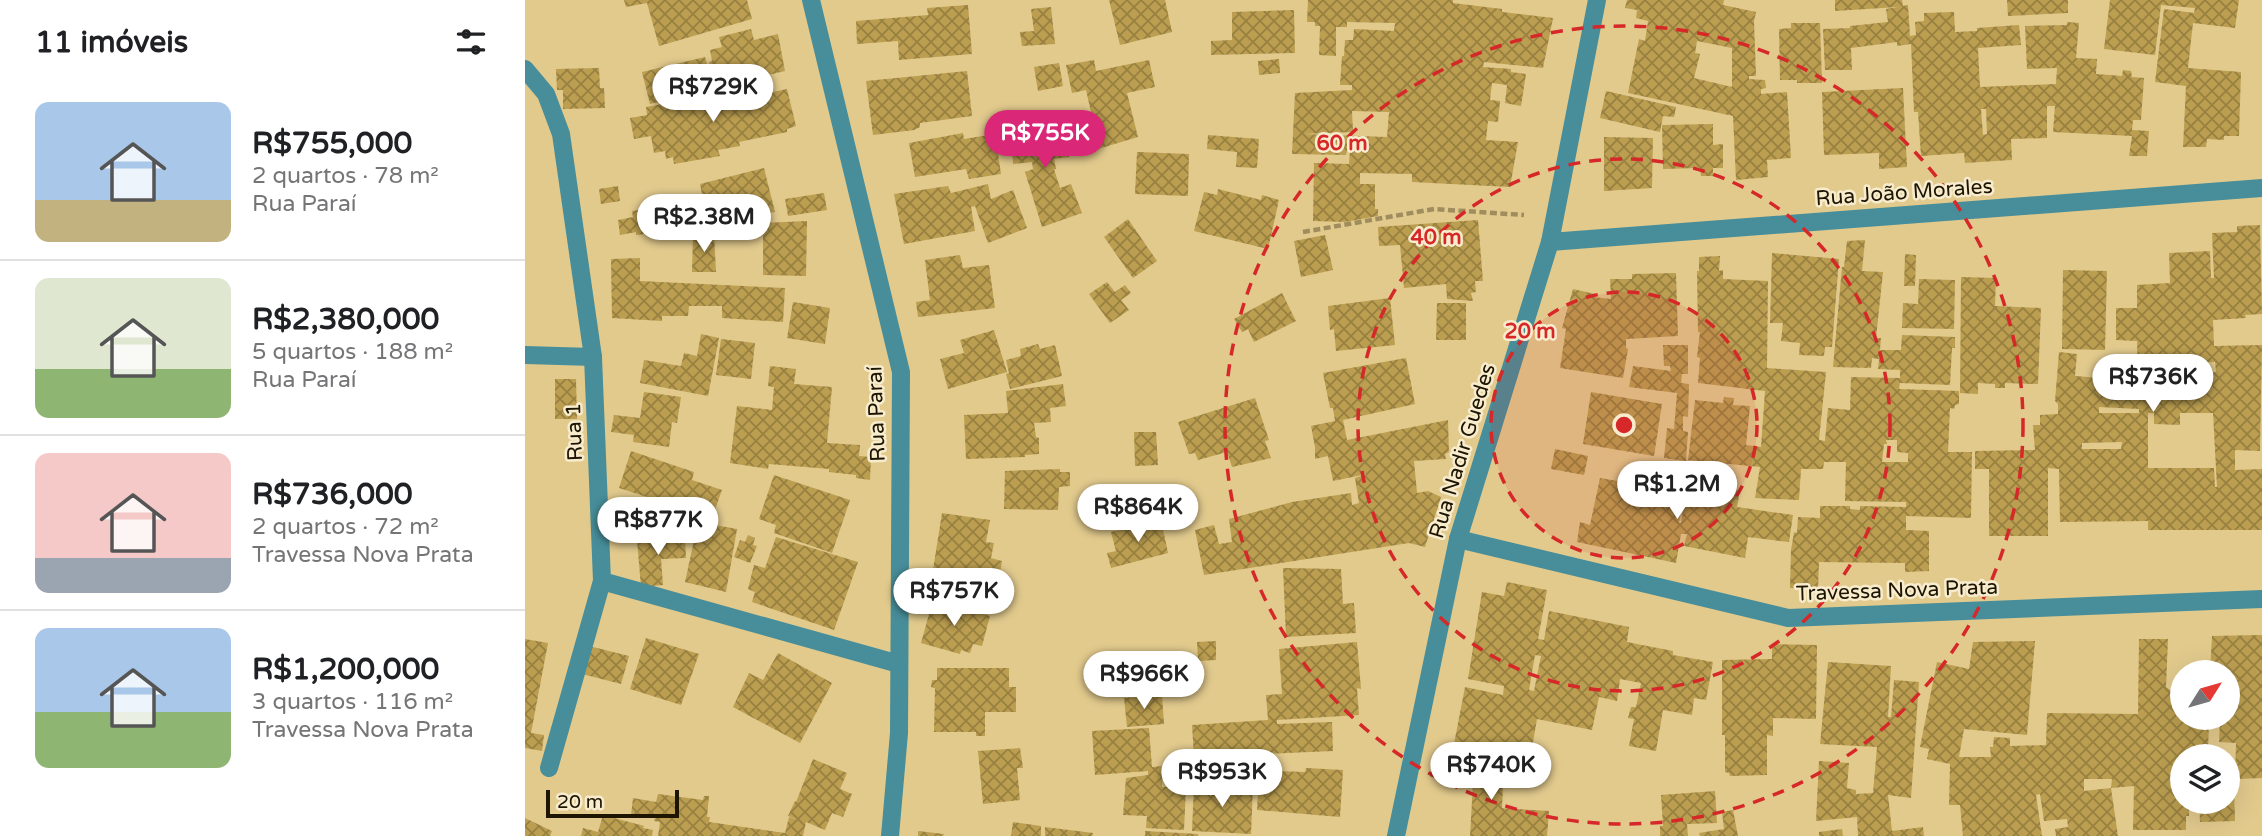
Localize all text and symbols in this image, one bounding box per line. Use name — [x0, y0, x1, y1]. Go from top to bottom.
icon: filters — [452, 23, 490, 61]
text: 11 imóveis — [35, 24, 188, 61]
pin: R$729K — [656, 64, 770, 124]
text: R$729K — [668, 73, 758, 101]
pin: R$755K — [988, 110, 1102, 170]
text: R$755K — [1000, 119, 1090, 147]
text: R$755,000 — [252, 125, 412, 162]
icon: home — [91, 130, 175, 214]
text: 60 m — [1316, 131, 1368, 156]
text: 2 quartos · 78 m² — [252, 162, 439, 190]
street label: Rua João Morales — [1815, 174, 1993, 211]
text: Rua Paraí — [252, 190, 357, 218]
pin: R$2.38M — [639, 194, 769, 254]
text: R$2.38M — [653, 203, 755, 231]
text: 40 m — [1410, 225, 1462, 250]
text: R$2,380,000 — [252, 301, 439, 338]
icon: home — [91, 306, 175, 390]
text: 20 m — [1504, 319, 1556, 344]
text: 5 quartos · 188 m² — [252, 338, 453, 366]
pin: R$736K — [2096, 354, 2210, 414]
street label: Rua Nadir Guedes — [1424, 361, 1501, 542]
text: R$736K — [2108, 363, 2198, 391]
text: Rua Paraí — [252, 366, 357, 394]
street label: Rua Paraí — [862, 366, 891, 462]
street label: Rua 1 — [561, 402, 588, 462]
centre of rings — [1612, 413, 1636, 437]
pin: R$1.2M — [1620, 462, 1734, 521]
text: R$1.2M — [1633, 470, 1721, 498]
text: R$736,000 — [252, 476, 413, 513]
icon: home — [91, 481, 175, 565]
pin: R$864K — [1081, 484, 1195, 544]
text: R$864K — [1093, 493, 1183, 521]
pin: R$877K — [601, 498, 715, 557]
text: R$877K — [613, 506, 703, 534]
text: 2 quartos · 72 m² — [252, 513, 439, 541]
text: Travessa Nova Prata — [252, 541, 474, 569]
pin: R$757K — [897, 568, 1011, 628]
street label: Travessa Nova Prata — [1795, 574, 1999, 607]
text: R$757K — [909, 577, 999, 605]
text: R$1,200,000 — [252, 651, 439, 688]
pin: R$966K — [1087, 652, 1201, 711]
icon: home — [91, 656, 175, 740]
text: R$966K — [1099, 660, 1189, 688]
north arrow — [2170, 660, 2240, 730]
map controls — [2170, 660, 2240, 814]
text: 3 quartos · 116 m² — [252, 688, 453, 716]
text: Travessa Nova Prata — [252, 716, 474, 744]
pin: R$740K — [1434, 742, 1548, 802]
button: layers — [2170, 744, 2240, 814]
pin: R$953K — [1165, 750, 1279, 809]
text: R$740K — [1446, 751, 1536, 779]
text: R$953K — [1177, 758, 1267, 786]
scale bar — [546, 787, 679, 819]
text: 20 m — [557, 791, 603, 813]

